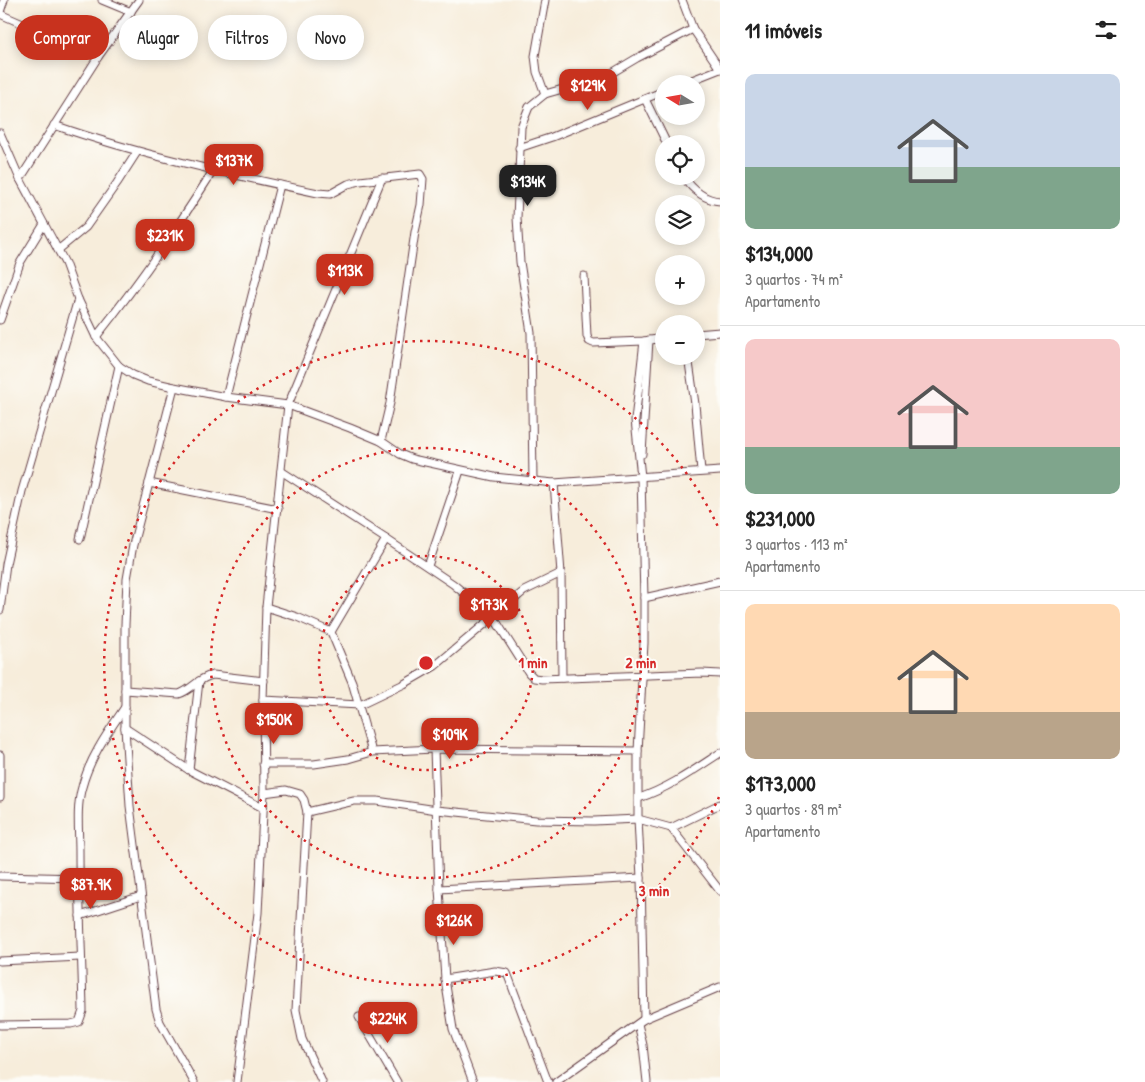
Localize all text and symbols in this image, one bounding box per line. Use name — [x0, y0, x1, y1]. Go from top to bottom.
chip: Comprar — [15, 15, 109, 60]
chip: Alugar — [119, 15, 198, 60]
chip: Filtros — [208, 15, 287, 60]
chip: Novo — [297, 15, 364, 60]
text: 11 imóveis — [745, 16, 822, 45]
icon: filters — [1092, 16, 1120, 44]
pin: $129K — [553, 68, 623, 111]
text: $129K — [570, 74, 606, 96]
north arrow — [655, 75, 705, 125]
map controls — [655, 75, 705, 365]
icon: home — [888, 106, 978, 196]
button: locate — [655, 135, 705, 185]
pin: $137K — [199, 144, 269, 186]
text: $137K — [215, 149, 253, 171]
pin: $134K — [493, 164, 563, 207]
text: $134K — [510, 170, 546, 192]
button: layers — [655, 195, 705, 245]
pin: $231K — [130, 218, 200, 261]
text: $231K — [147, 224, 183, 246]
text: $134,000 — [745, 239, 813, 268]
pin: $113K — [310, 254, 380, 296]
button: + — [655, 255, 705, 305]
text: $113K — [327, 259, 363, 281]
text: 3 quartos · 74 m² — [745, 268, 843, 290]
text: Apartamento — [745, 290, 820, 312]
button: − — [655, 315, 705, 365]
icon: home — [888, 372, 978, 462]
text: $231,000 — [745, 504, 815, 533]
text: 3 quartos · 113 m² — [745, 533, 848, 555]
text: Apartamento — [745, 555, 820, 577]
pin: $173K — [454, 588, 524, 630]
text: $173K — [470, 593, 508, 615]
icon: home — [888, 637, 978, 727]
text: 1 min — [518, 652, 548, 673]
text: 2 min — [626, 652, 657, 673]
centre of rings — [417, 654, 435, 672]
pin: $150K — [239, 702, 309, 745]
text: $150K — [256, 708, 292, 730]
pin: $109K — [415, 718, 485, 760]
text: $109K — [432, 723, 468, 745]
text: $173,000 — [745, 769, 816, 798]
text: 3 quartos · 89 m² — [745, 798, 842, 820]
text: Apartamento — [745, 820, 820, 842]
pin: $87.9K — [50, 868, 132, 910]
text: $87.9K — [71, 873, 111, 895]
text: 3 min — [639, 880, 669, 901]
pin: $126K — [419, 904, 489, 946]
text: $126K — [436, 909, 472, 931]
pin: $224K — [353, 1002, 423, 1044]
text: $224K — [369, 1007, 407, 1029]

